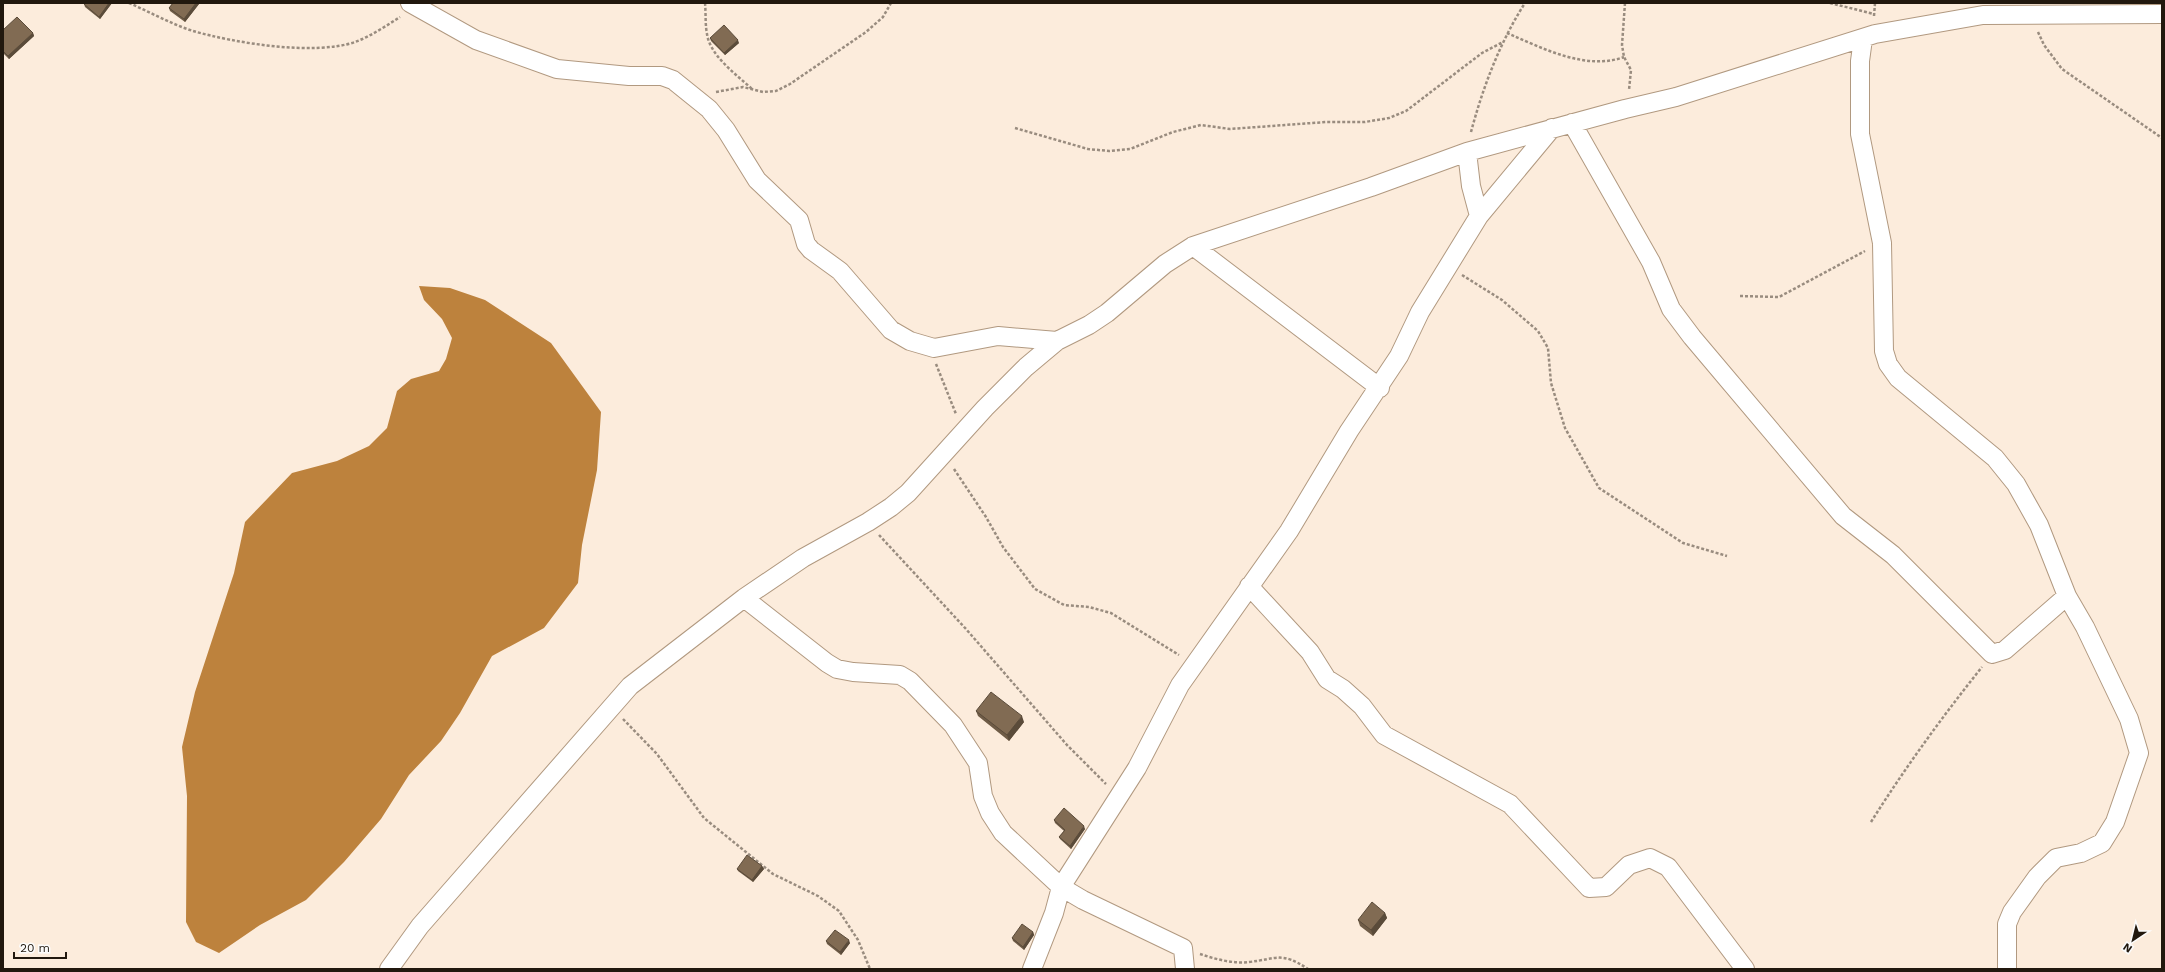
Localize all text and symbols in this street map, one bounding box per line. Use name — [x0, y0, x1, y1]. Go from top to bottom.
north arrow — [2113, 920, 2153, 960]
scale bar — [14, 934, 66, 960]
text: N — [2120, 940, 2135, 955]
text: 20 m — [20, 941, 50, 955]

